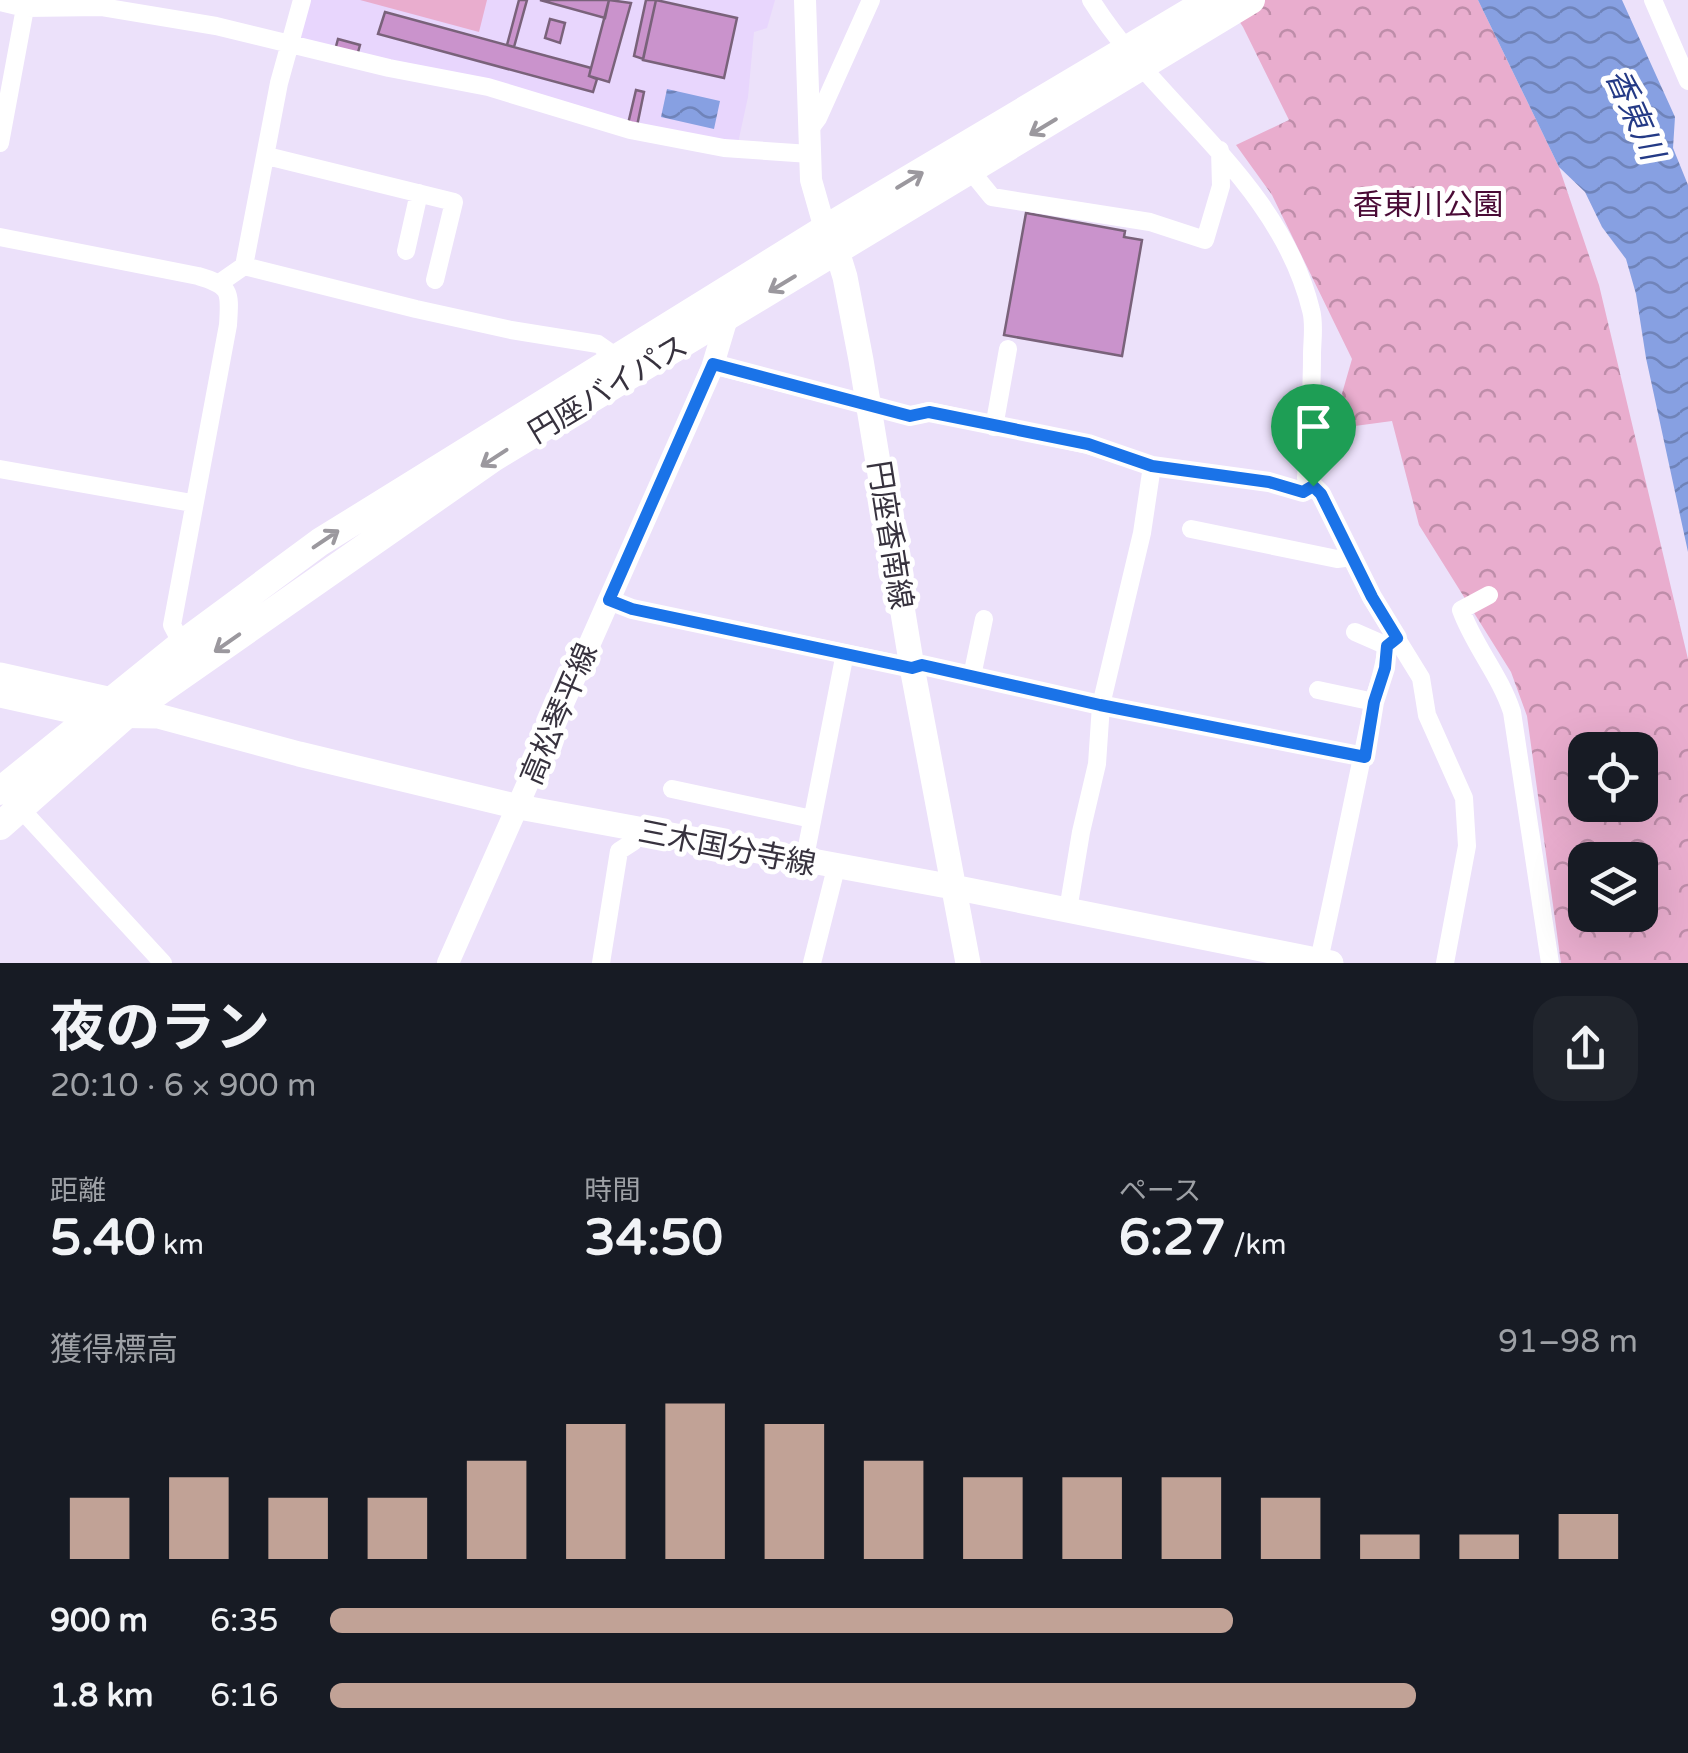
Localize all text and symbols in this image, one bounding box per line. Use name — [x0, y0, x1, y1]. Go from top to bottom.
water label: 香東川 — [1597, 63, 1672, 169]
one-way arrow — [1029, 117, 1058, 137]
one-way arrow — [895, 169, 924, 189]
park label: 香東川公園 — [1353, 187, 1503, 224]
one-way arrow — [768, 274, 797, 294]
street label: 円座バイパス — [522, 327, 695, 451]
pin — [1271, 384, 1356, 487]
icon: arrive — [1286, 399, 1341, 454]
one-way arrow — [480, 447, 508, 468]
street label: 円座香南線 — [860, 458, 920, 612]
one-way arrow — [312, 529, 340, 550]
one-way arrow — [213, 632, 241, 653]
street label: 高松琴平線 — [513, 638, 606, 790]
map controls — [1568, 732, 1658, 932]
button: locate — [1568, 732, 1658, 822]
street label: 三木国分寺線 — [635, 813, 819, 884]
button: layers — [1568, 842, 1658, 932]
text: 夜のラン — [50, 996, 270, 1062]
button: share — [1533, 996, 1638, 1101]
text: 20:10 · 6 × 900 m — [50, 1067, 316, 1105]
text: 距離 — [50, 1174, 106, 1208]
text: 時間 — [584, 1174, 640, 1208]
text: ペース — [1119, 1174, 1201, 1208]
text: 5.40 — [50, 1208, 156, 1268]
text: 34:50 — [584, 1208, 723, 1268]
text: 6:27 — [1119, 1208, 1226, 1268]
text: km — [156, 1228, 204, 1262]
text: /km — [1226, 1228, 1287, 1262]
text: 91–98 m — [1498, 1323, 1638, 1361]
text: 獲得標高 — [50, 1331, 178, 1369]
text: 900 m — [50, 1602, 148, 1640]
text: 6:35 — [210, 1602, 279, 1640]
text: 1.8 km — [50, 1677, 154, 1715]
text: 6:16 — [210, 1677, 279, 1715]

